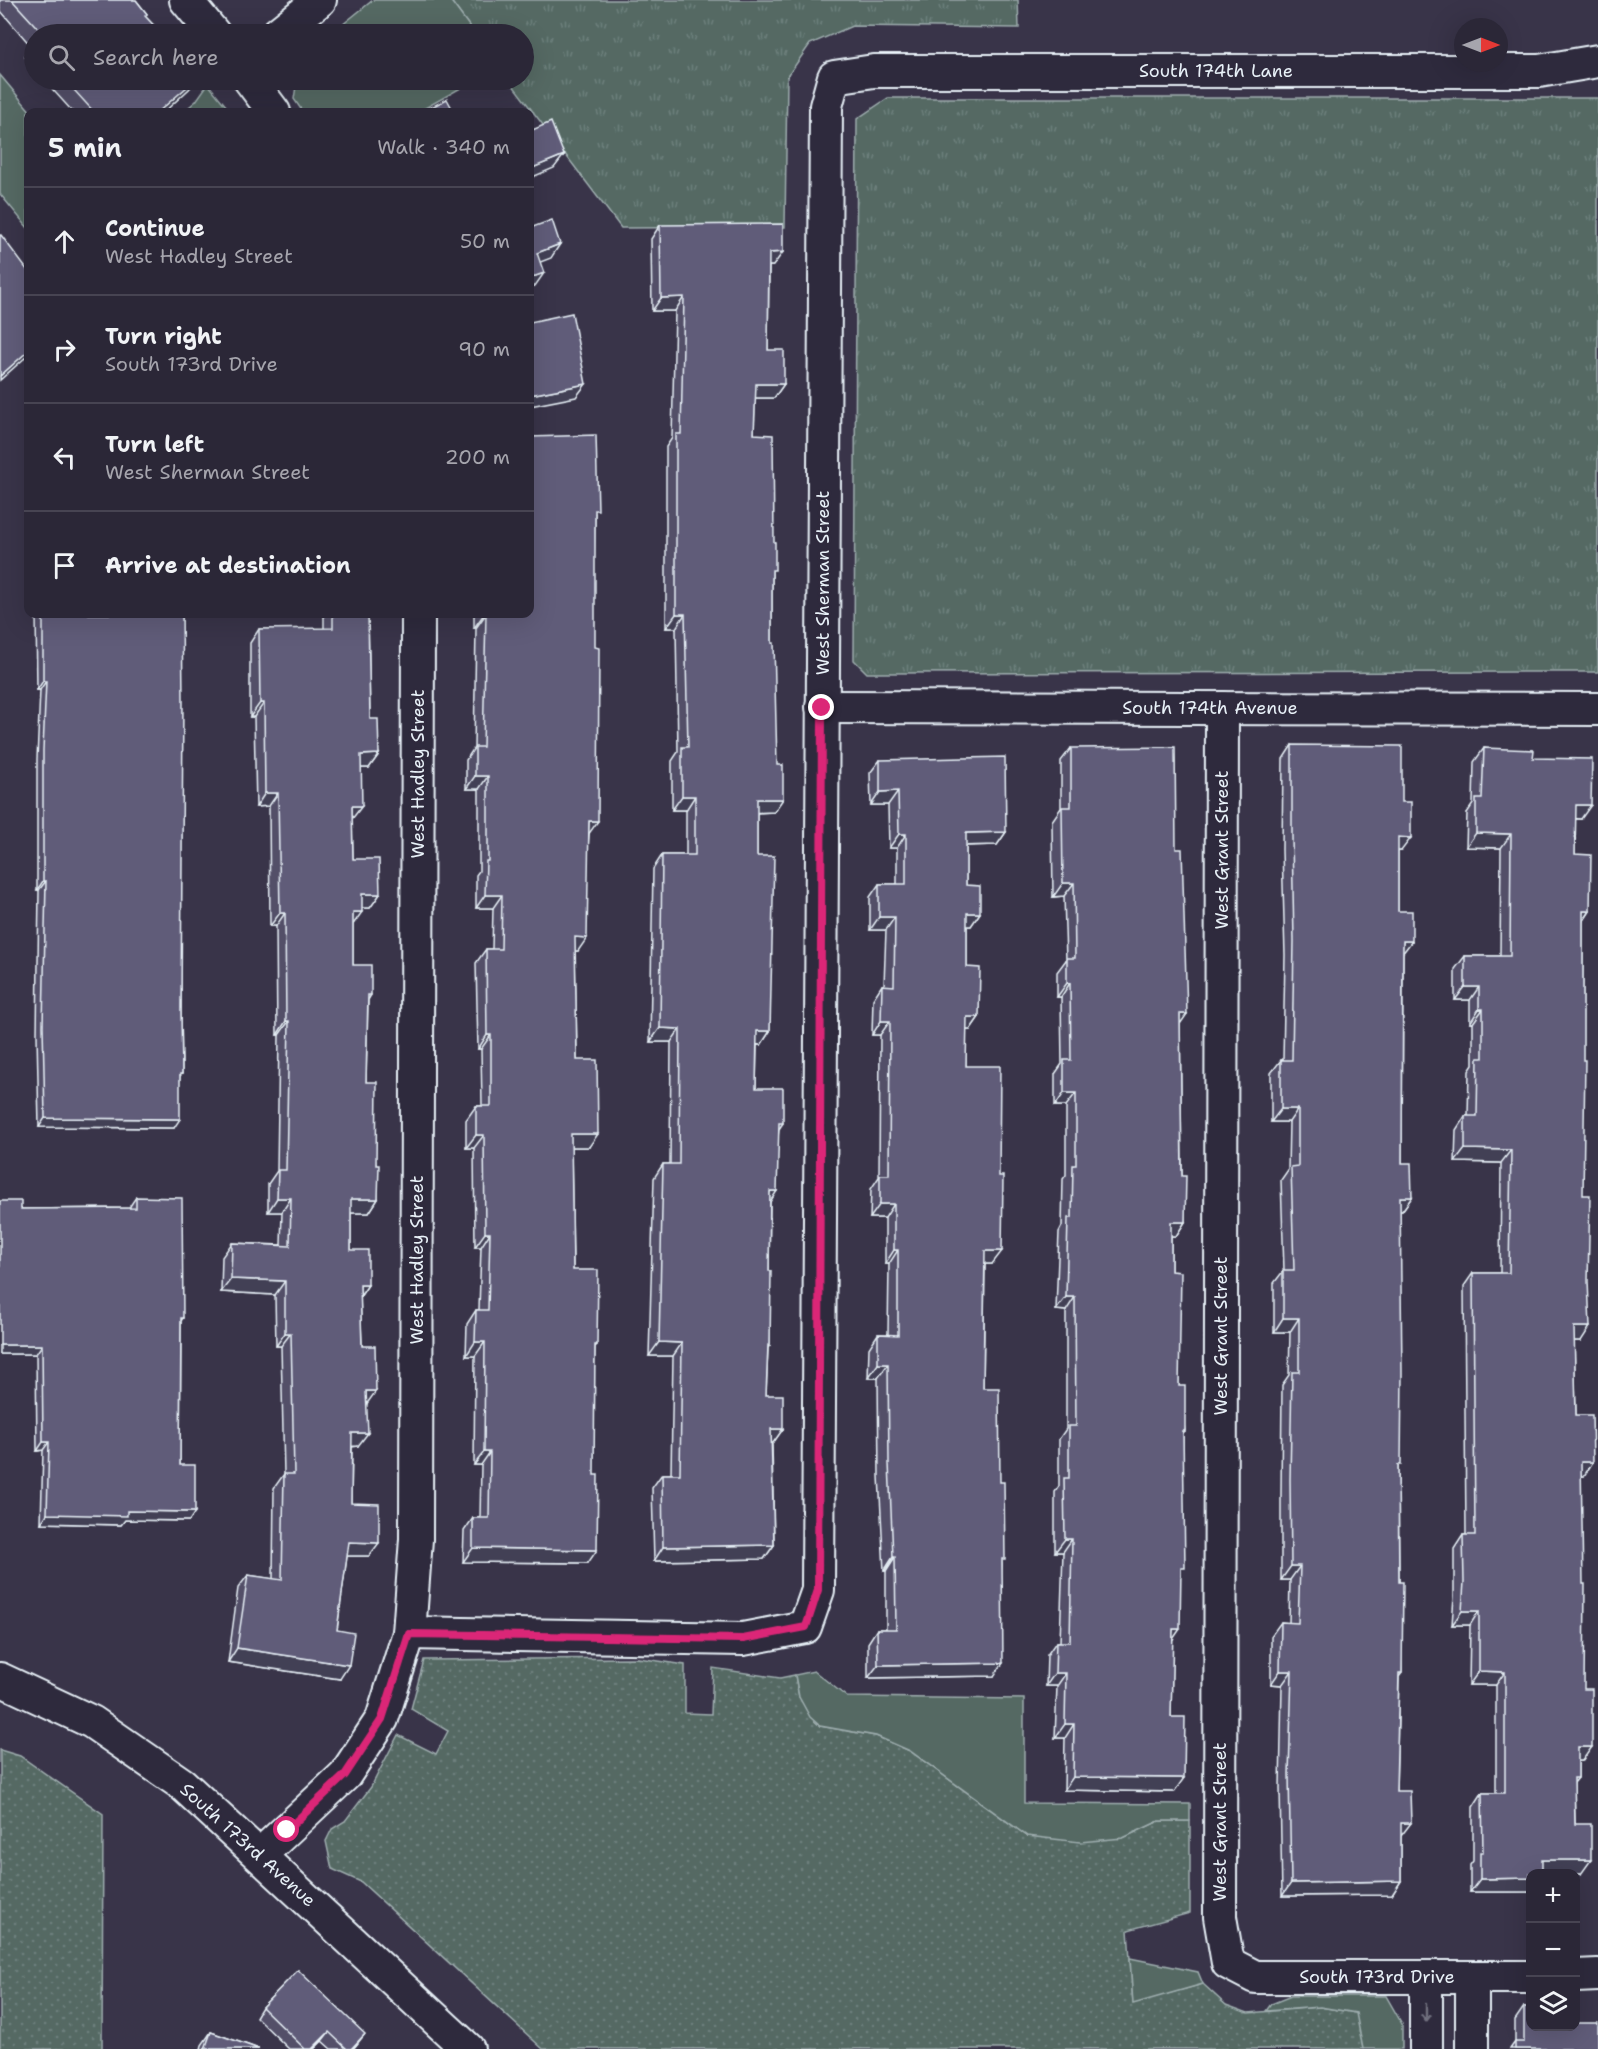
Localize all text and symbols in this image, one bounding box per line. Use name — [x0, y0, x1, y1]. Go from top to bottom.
north arrow — [1454, 18, 1508, 72]
search box — [24, 24, 534, 90]
icon: search — [45, 41, 78, 74]
text: Search here — [93, 43, 219, 72]
street label: South 174th Lane — [1139, 59, 1293, 83]
text: 5 min — [48, 130, 122, 165]
text: Walk · 340 m — [377, 134, 510, 160]
text: Continue — [105, 214, 205, 243]
icon: ahead — [48, 225, 81, 258]
text: 50 m — [460, 228, 510, 254]
text: West Hadley Street — [105, 243, 293, 269]
text: Turn right — [105, 322, 222, 351]
icon: right — [48, 333, 81, 366]
text: 90 m — [458, 336, 510, 362]
text: South 173rd Drive — [105, 351, 278, 377]
text: Turn left — [105, 430, 204, 459]
icon: left — [48, 441, 81, 474]
text: 200 m — [445, 444, 510, 470]
text: West Sherman Street — [105, 459, 310, 485]
street label: West Sherman Street — [811, 491, 835, 675]
icon: arrive — [48, 549, 81, 582]
text: Arrive at destination — [105, 551, 351, 580]
street label: West Hadley Street — [406, 689, 430, 859]
route end — [808, 694, 834, 720]
street label: South 174th Avenue — [1122, 696, 1298, 720]
street label: West Grant Street — [1210, 770, 1234, 930]
street label: West Hadley Street — [405, 1175, 429, 1345]
street label: West Grant Street — [1209, 1256, 1233, 1416]
street label: West Grant Street — [1208, 1742, 1232, 1902]
street label: South 173rd Avenue — [175, 1778, 321, 1912]
route start — [273, 1816, 299, 1842]
map controls — [1526, 1869, 1580, 2031]
button: + — [1526, 1869, 1580, 1923]
button: − — [1526, 1923, 1580, 1977]
street label: South 173rd Drive — [1299, 1965, 1455, 1989]
button: layers — [1526, 1977, 1580, 2031]
one-way arrow — [1420, 2003, 1432, 2023]

